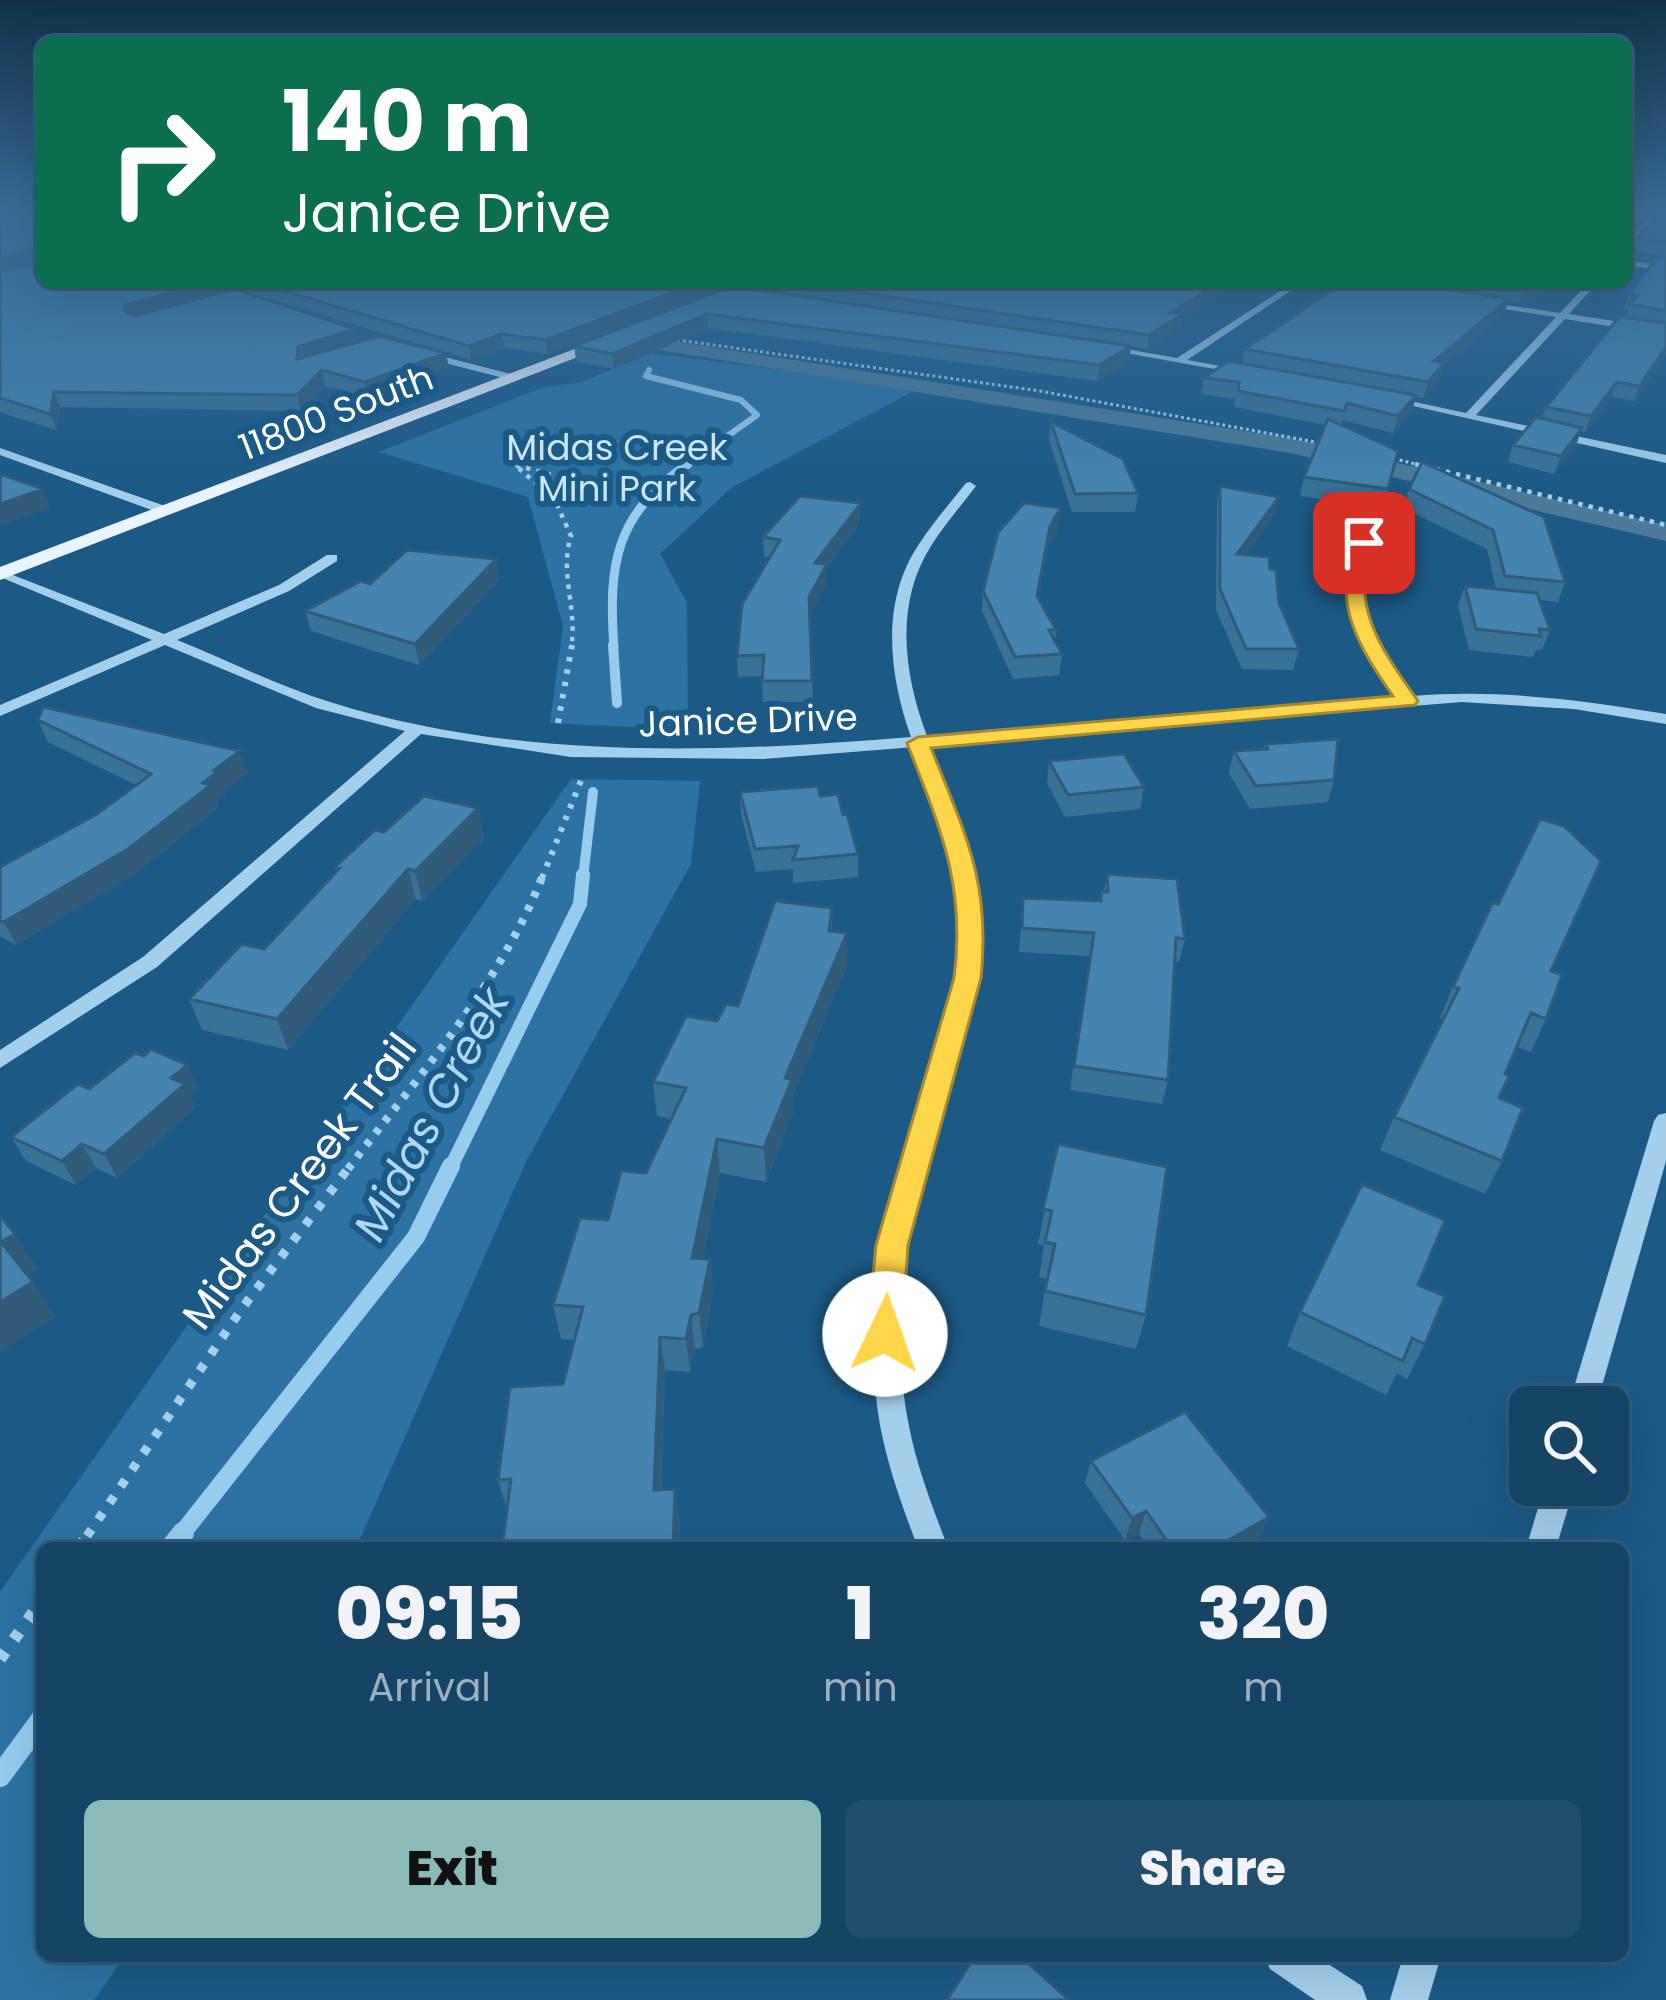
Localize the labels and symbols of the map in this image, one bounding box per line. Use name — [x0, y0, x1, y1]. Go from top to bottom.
street label: 11800 South — [232, 352, 441, 473]
park label: Midas Creek Mini Park — [506, 422, 728, 514]
pin — [1313, 492, 1415, 594]
street label: Janice Drive — [638, 691, 859, 750]
water label: Midas Creek — [338, 975, 525, 1252]
street label: Midas Creek Trail — [168, 1021, 430, 1342]
position arrow — [822, 1271, 948, 1397]

